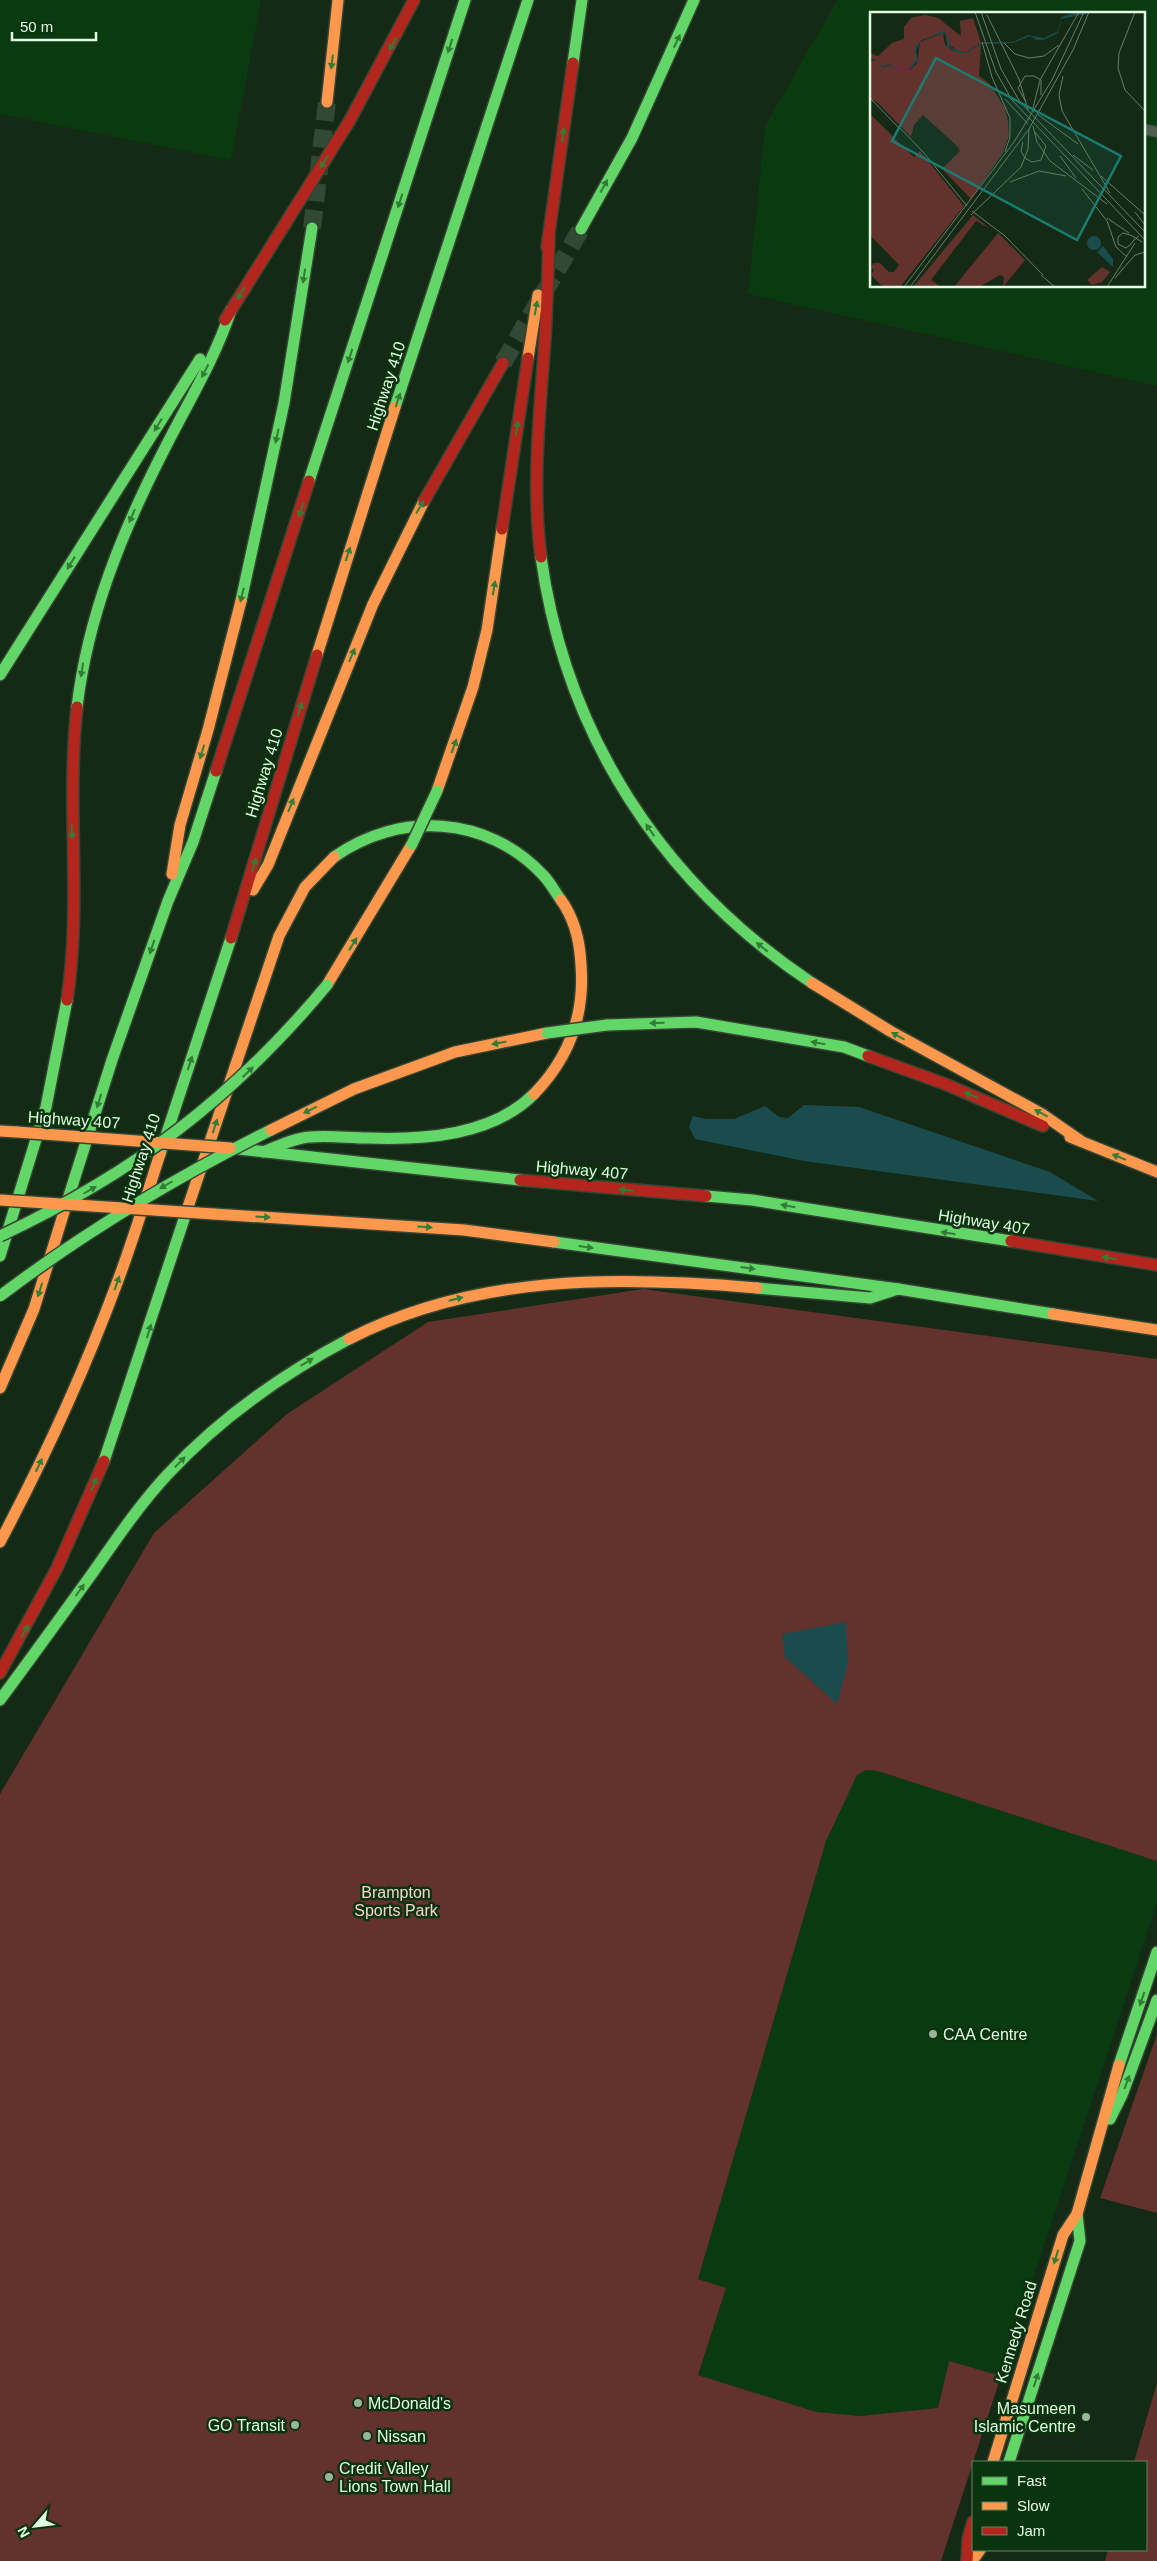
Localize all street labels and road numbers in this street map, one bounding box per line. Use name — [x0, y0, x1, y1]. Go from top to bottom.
street label: Highway 410 — [364, 339, 408, 433]
street label: Highway 410 — [242, 726, 286, 820]
street label: Highway 407 — [27, 1108, 121, 1132]
street label: Highway 410 — [119, 1111, 163, 1205]
street label: Highway 407 — [535, 1158, 629, 1183]
street label: Highway 407 — [937, 1206, 1031, 1238]
street label: Kennedy Road — [992, 2279, 1040, 2385]

